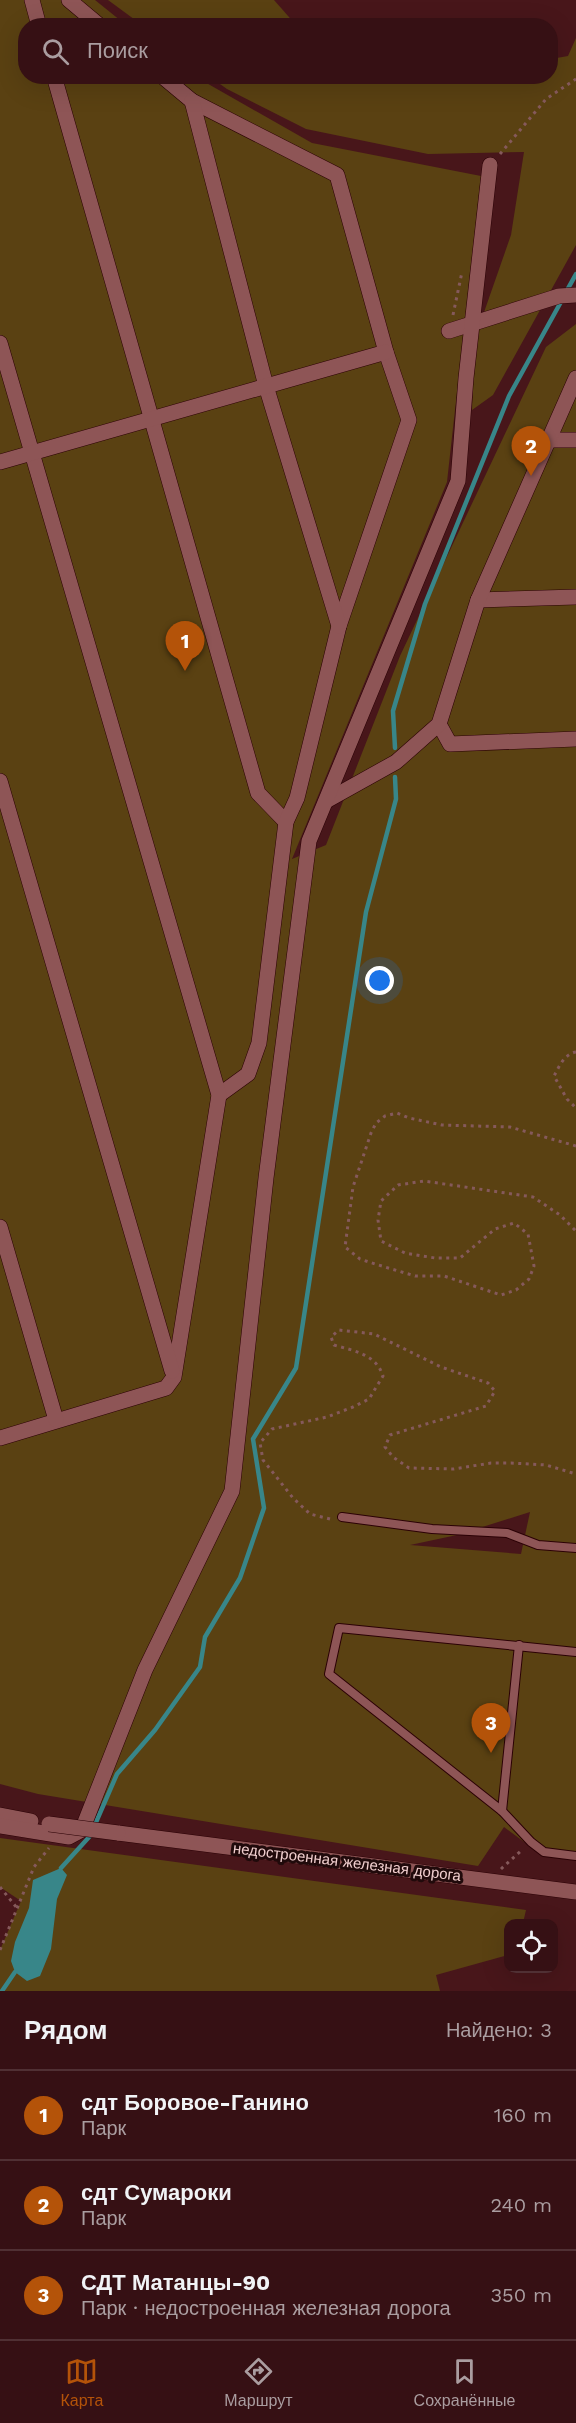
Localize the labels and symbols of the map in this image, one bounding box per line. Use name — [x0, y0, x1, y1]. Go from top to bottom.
pin: 2 — [512, 426, 550, 476]
pin: 1 — [166, 622, 204, 671]
your location — [365, 966, 394, 995]
pin: 3 — [472, 1704, 510, 1753]
street label: недостроенная железная дорога — [232, 1839, 463, 1885]

